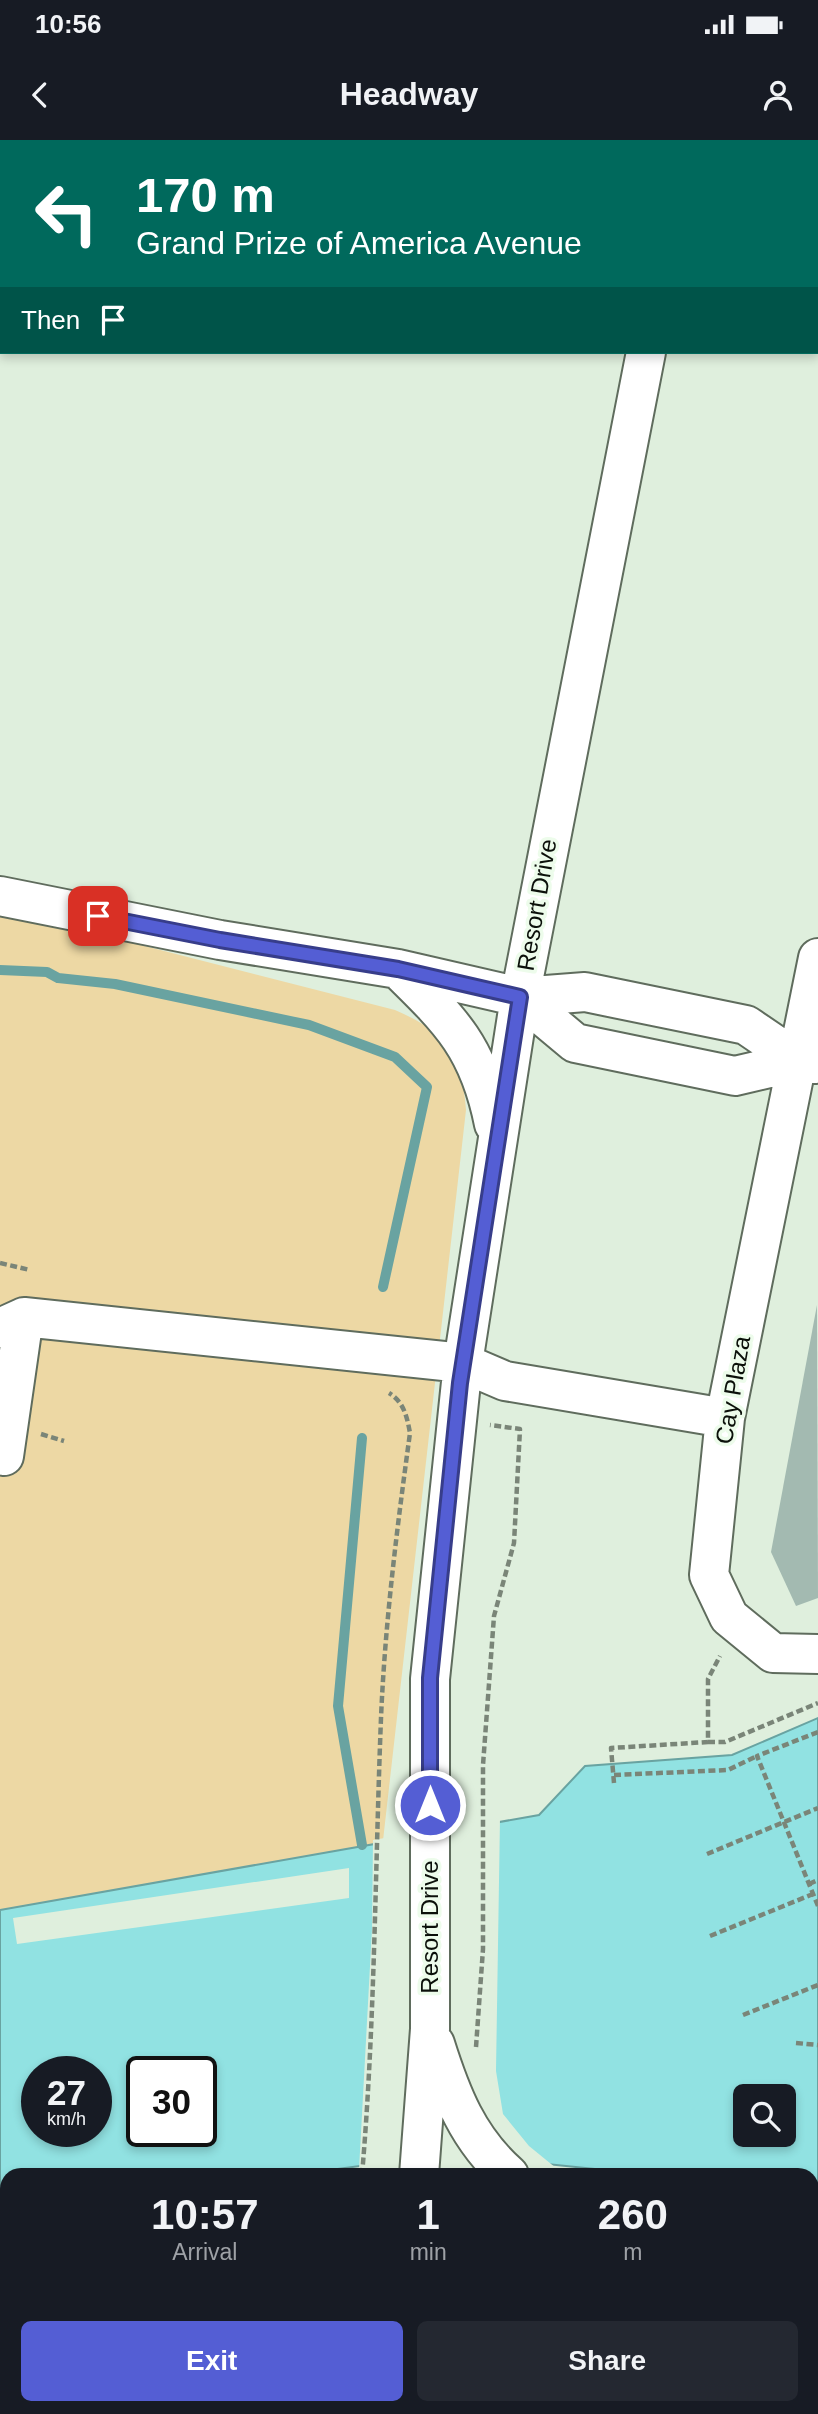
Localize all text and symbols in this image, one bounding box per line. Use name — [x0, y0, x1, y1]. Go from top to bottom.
text: 10:56 — [35, 9, 102, 39]
icon: back — [21, 76, 59, 114]
text: Headway — [340, 76, 478, 112]
icon: person — [759, 76, 797, 114]
icon: left — [21, 168, 112, 259]
text: 170 m — [136, 168, 275, 222]
text: Grand Prize of America Avenue — [136, 225, 582, 261]
icon: arrive — [94, 301, 132, 339]
text: Then — [21, 305, 80, 335]
street label: Resort Drive — [512, 837, 561, 973]
pin — [68, 886, 128, 946]
icon: arrive — [79, 897, 117, 935]
street label: Cay Plaza — [710, 1333, 755, 1446]
position arrow — [393, 1768, 467, 1842]
street label: Resort Drive — [416, 1860, 443, 1994]
speed limit sign: 30 — [126, 2056, 217, 2147]
text: 27 — [47, 2073, 86, 2112]
map controls — [733, 2084, 796, 2147]
button: search — [733, 2084, 796, 2147]
text: km/h — [47, 2109, 86, 2129]
text: 10:57 — [151, 2191, 259, 2238]
text: 1 — [416, 2191, 440, 2238]
text: 260 — [598, 2191, 668, 2238]
text: Arrival — [172, 2239, 237, 2265]
text: min — [410, 2239, 447, 2265]
text: m — [623, 2239, 642, 2265]
button: Exit — [21, 2321, 403, 2401]
button: Share — [417, 2321, 798, 2401]

